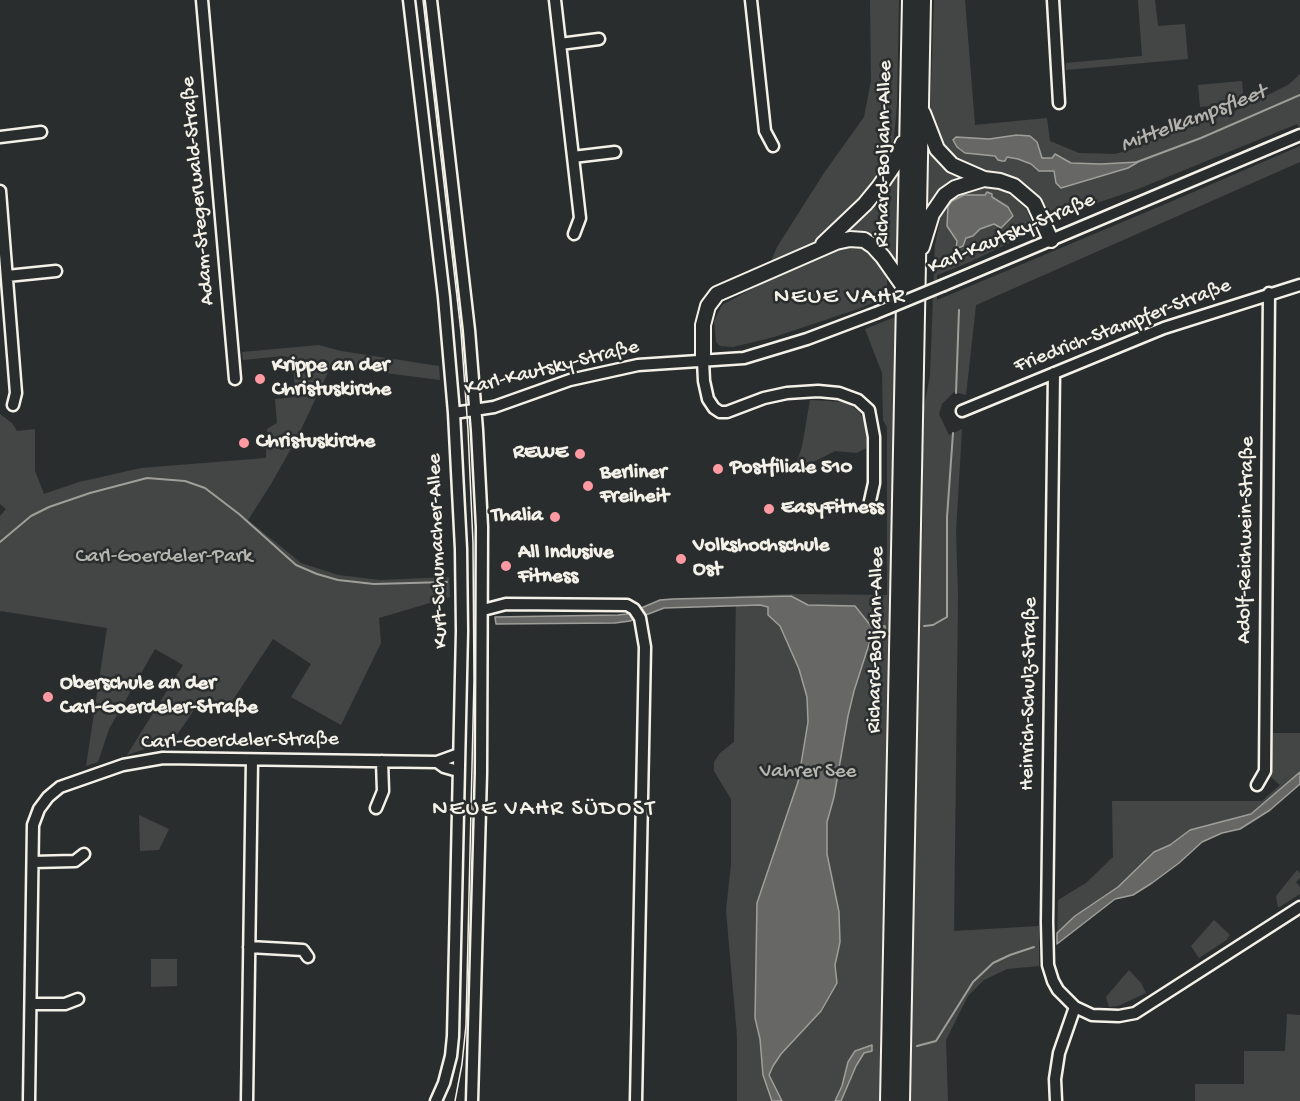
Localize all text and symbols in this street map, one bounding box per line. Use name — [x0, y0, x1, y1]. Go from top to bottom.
street label: Richard-Boljahn-Allee — [871, 60, 899, 248]
street label: Adam-Stegerwald-Straße — [176, 75, 222, 307]
water label: Mittelkampsfleet — [1117, 80, 1271, 160]
street label: Karl-Kautsky-Straße — [925, 189, 1099, 281]
street label: Friedrich-Stampfer-Straße — [1011, 274, 1235, 380]
district label: NEUE VAHR — [774, 284, 906, 312]
street label: Karl-Kautsky-Straße — [462, 335, 642, 403]
place label: Krippe an der Christuskirche — [272, 354, 391, 404]
marker: Krippe an der Christuskirche — [253, 372, 267, 386]
place label: Christuskirche — [256, 430, 375, 456]
marker: Christuskirche — [237, 436, 251, 450]
street label: Adolf-Reichwein-Straße — [1233, 436, 1261, 644]
place label: REWE — [513, 441, 568, 467]
marker: REWE — [573, 447, 587, 461]
street label: Kurt-Schumacher-Allee — [423, 453, 455, 649]
place label: Postfiliale 510 — [730, 456, 852, 482]
place label: Berliner Freiheit — [600, 461, 669, 511]
marker: Postfiliale 510 — [711, 462, 725, 476]
marker: Berliner Freiheit — [581, 479, 595, 493]
place label: EasyFitness — [781, 496, 884, 522]
marker: EasyFitness — [762, 502, 776, 516]
place label: Thalia — [491, 504, 543, 530]
marker: Thalia — [548, 510, 562, 524]
place label: Volkshochschule Ost — [693, 534, 829, 584]
place label: All Inclusive Fitness — [518, 541, 614, 591]
park label: Carl-Goerdeler-Park — [76, 545, 252, 571]
street label: Richard-Boljahn-Allee — [863, 546, 891, 734]
marker: Volkshochschule Ost — [674, 552, 688, 566]
marker: All Inclusive Fitness — [499, 559, 513, 573]
street label: Heinrich-Schulz-Straße — [1016, 597, 1044, 791]
place label: Oberschule an der Carl-Goerdeler-Straße — [60, 672, 258, 722]
marker: Oberschule an der Carl-Goerdeler-Straße — [41, 690, 55, 704]
street label: Carl-Goerdeler-Straße — [141, 728, 339, 756]
park label: Vahrer See — [760, 760, 856, 786]
district label: NEUE VAHR SÜDOST — [432, 796, 656, 824]

